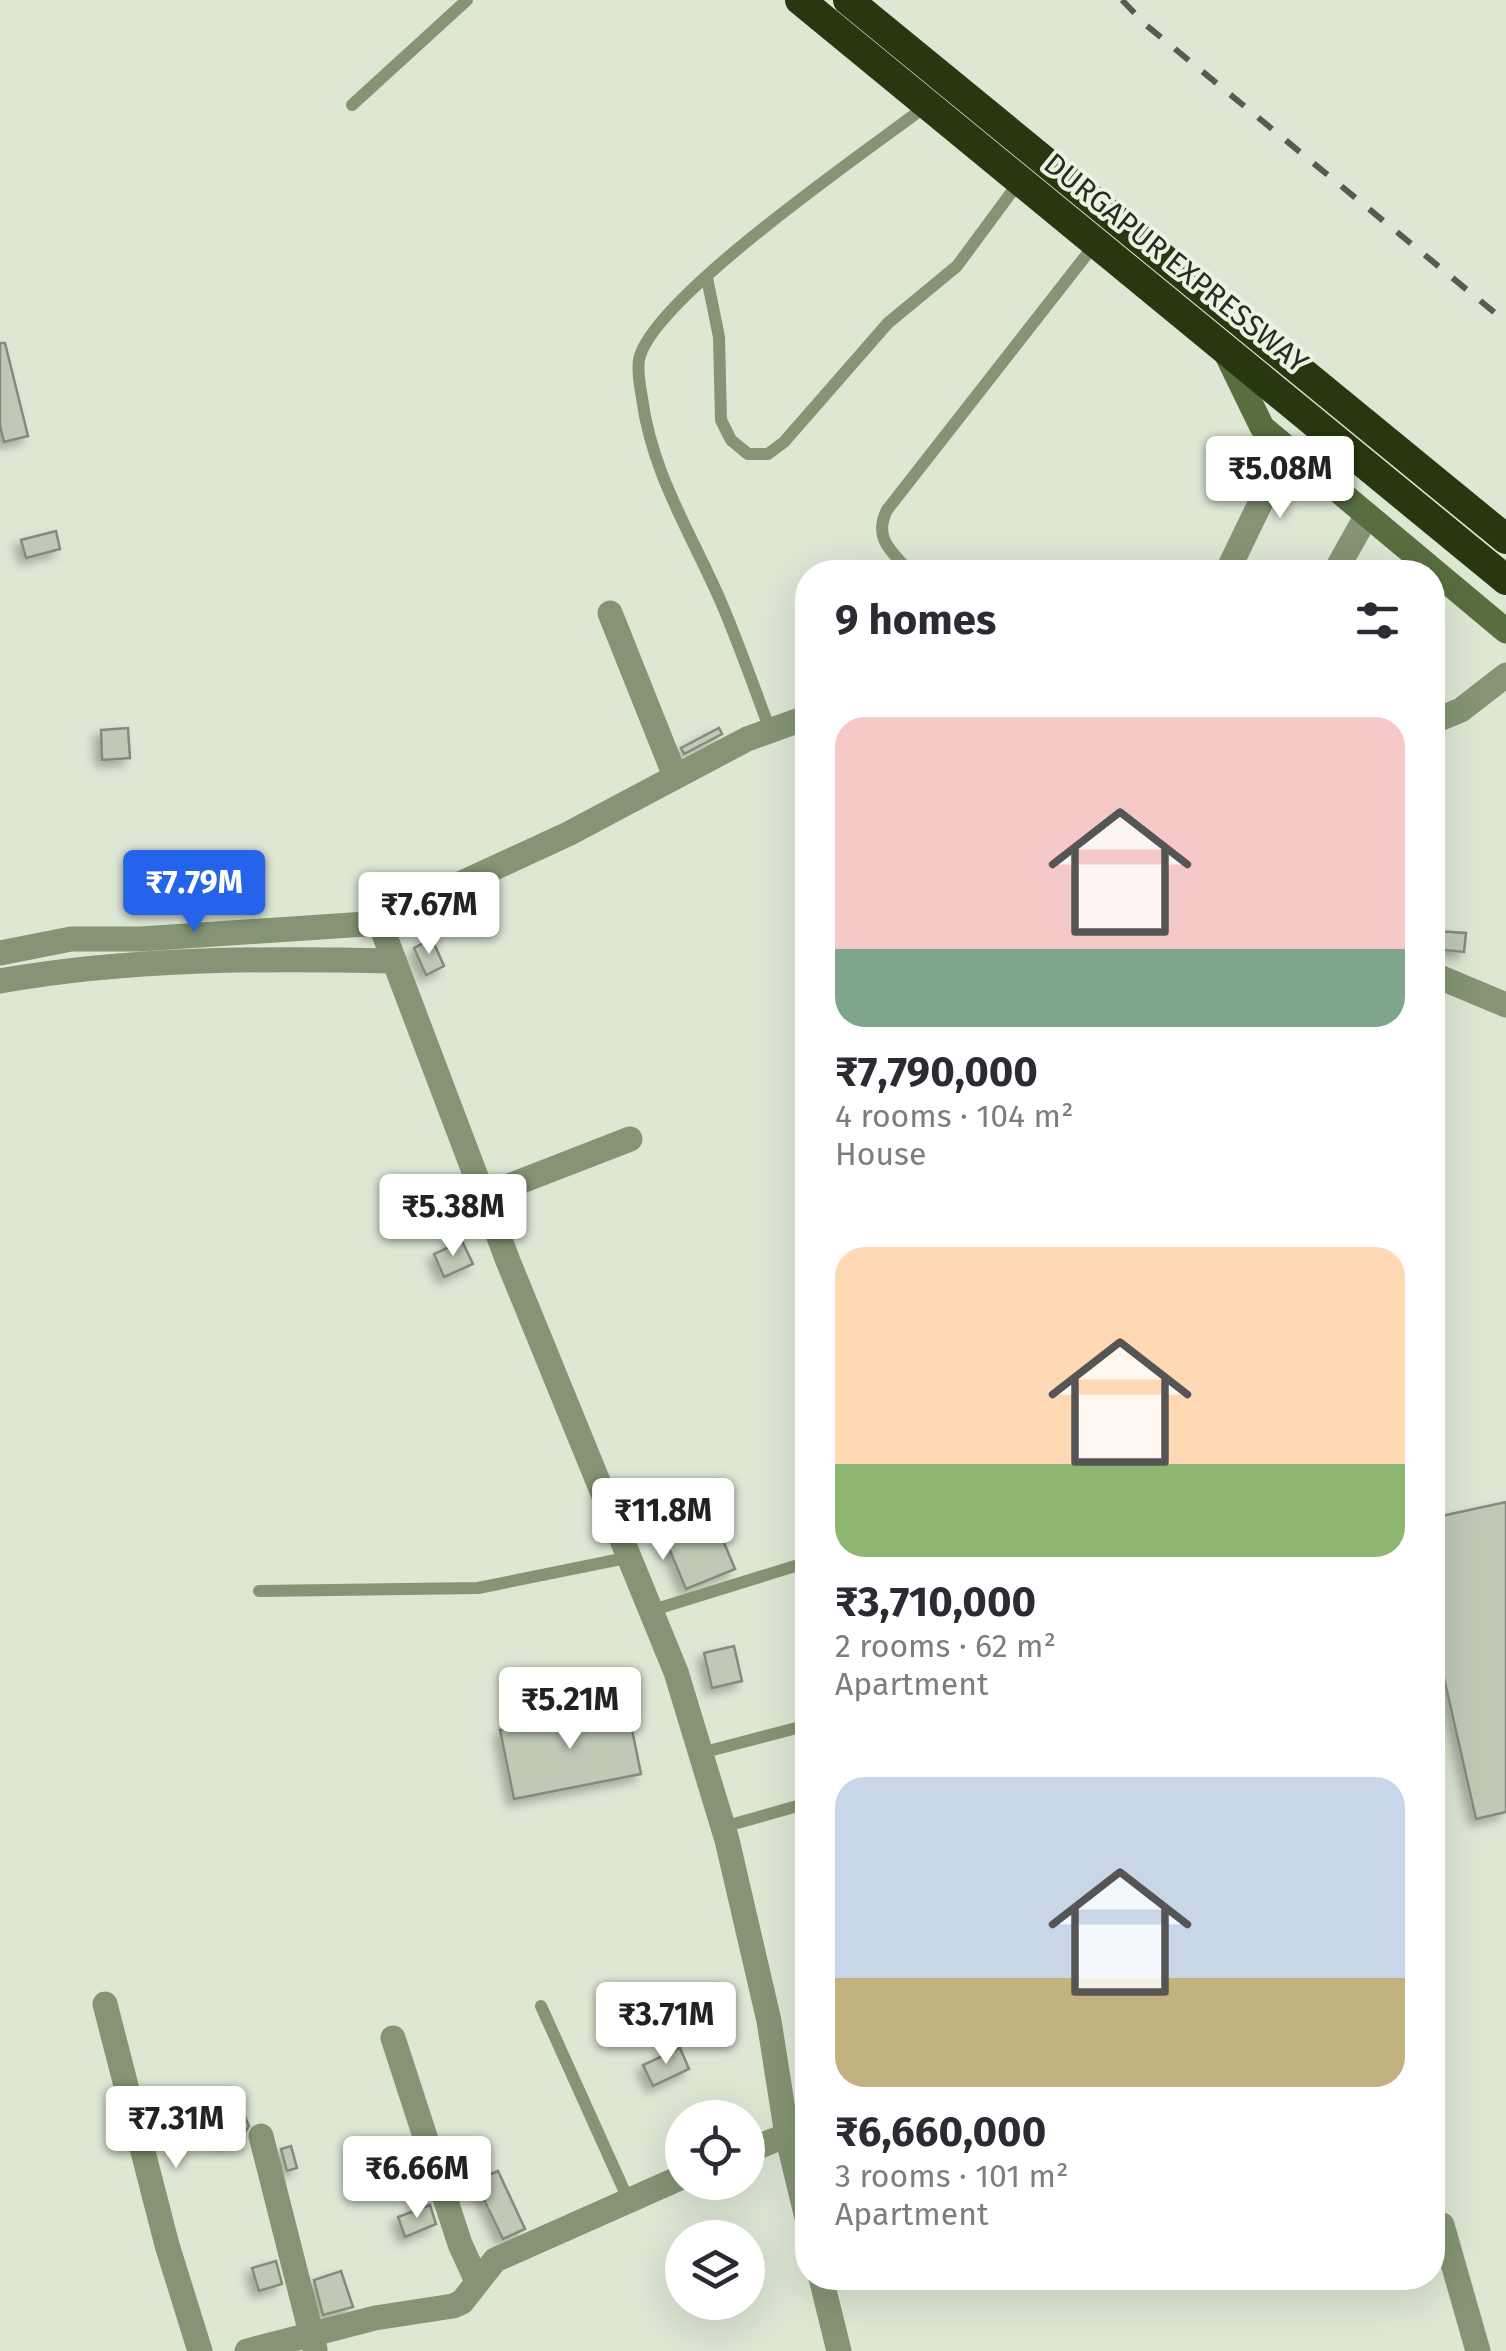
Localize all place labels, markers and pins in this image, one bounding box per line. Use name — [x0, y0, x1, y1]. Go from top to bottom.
pin: ₹5.08M — [1199, 436, 1361, 521]
pin: ₹7.79M — [113, 850, 275, 935]
pin: ₹7.67M — [348, 872, 510, 957]
pin: ₹5.38M — [372, 1174, 534, 1259]
pin: ₹11.8M — [582, 1478, 744, 1563]
pin: ₹5.21M — [489, 1667, 651, 1752]
pin: ₹3.71M — [585, 1982, 747, 2067]
pin: ₹7.31M — [95, 2086, 257, 2171]
pin: ₹6.66M — [336, 2136, 498, 2221]

